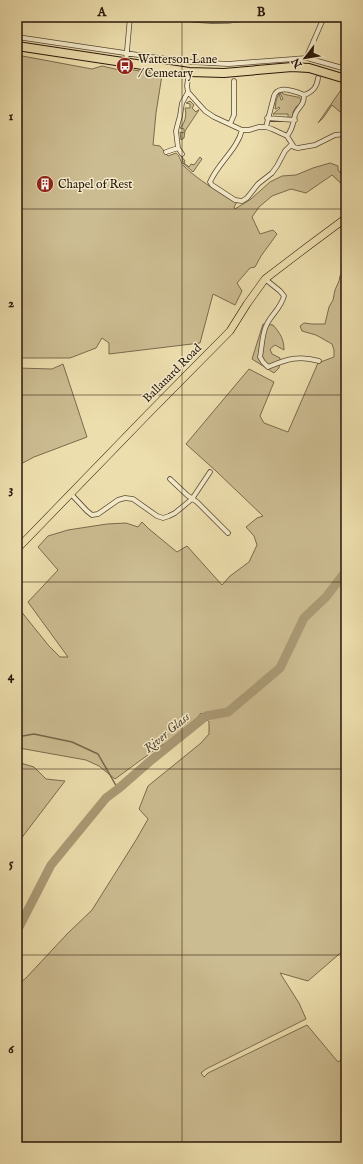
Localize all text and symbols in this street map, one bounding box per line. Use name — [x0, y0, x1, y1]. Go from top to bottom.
text: A — [97, 4, 108, 21]
text: B — [257, 4, 266, 21]
north arrow — [285, 38, 325, 78]
place label: Watterson Lane / Cemetary — [138, 52, 218, 81]
text: N — [289, 55, 306, 71]
bus stop icon: Watterson Lane / Cemetary — [115, 56, 135, 76]
text: 1 — [9, 108, 14, 125]
building icon: Chapel of Rest — [35, 174, 55, 194]
place label: Chapel of Rest — [58, 177, 132, 193]
text: 2 — [8, 295, 14, 312]
street label: Ballanard Road — [140, 340, 205, 406]
text: 3 — [9, 481, 14, 498]
text: 4 — [8, 668, 15, 685]
water label: River Glass — [140, 709, 194, 757]
text: 5 — [9, 855, 14, 872]
text: 6 — [8, 1041, 14, 1058]

